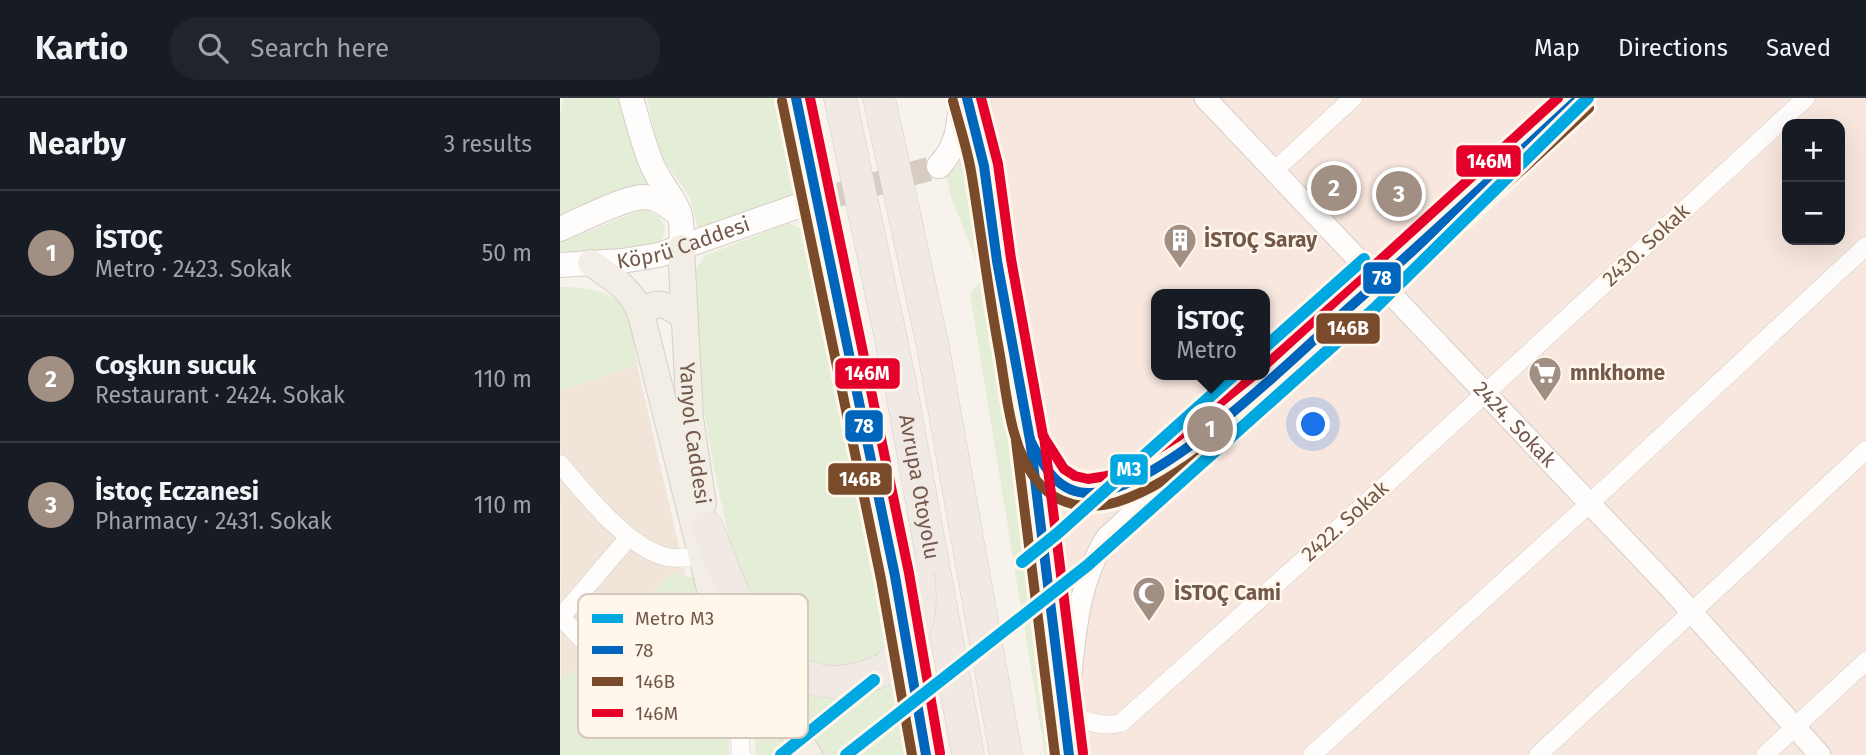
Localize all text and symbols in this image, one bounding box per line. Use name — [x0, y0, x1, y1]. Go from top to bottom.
search box — [170, 17, 660, 80]
text: Kartio — [35, 28, 128, 68]
icon: search — [194, 29, 232, 67]
text: Search here — [250, 33, 389, 64]
text: Map — [1534, 34, 1580, 62]
text: Directions — [1618, 34, 1728, 62]
text: Saved — [1766, 34, 1831, 62]
map controls — [1782, 119, 1845, 245]
button: + — [1782, 119, 1845, 182]
text: Nearby — [28, 126, 126, 162]
text: 3 results — [444, 130, 532, 158]
line badge: 146M — [1455, 144, 1522, 178]
text: 146M — [1466, 150, 1512, 173]
pin: 2 — [1311, 162, 1357, 214]
pin: 3 — [1376, 168, 1422, 220]
button: − — [1782, 182, 1845, 245]
street label: 2430. Sokak — [1597, 198, 1695, 292]
street label: Köprü Caddesi — [615, 211, 753, 275]
building icon: İSTOÇ Saray — [1161, 221, 1199, 270]
text: İSTOÇ — [95, 224, 163, 255]
place label: İSTOÇ Saray — [1204, 226, 1317, 253]
text: 1 — [46, 239, 56, 267]
text: 50 m — [482, 239, 532, 267]
text: Metro · 2423. Sokak — [95, 255, 292, 283]
line badge: 78 — [1362, 261, 1402, 295]
text: 78 — [1372, 267, 1392, 290]
popup — [1151, 289, 1270, 380]
text: İSTOÇ — [1177, 305, 1245, 336]
line badge: 146B — [1315, 312, 1381, 345]
text: 146B — [1327, 317, 1369, 340]
text: Metro — [1177, 336, 1237, 364]
text: Coşkun sucuk — [95, 350, 256, 381]
supermarket icon: mnkhome — [1526, 354, 1564, 403]
line badge: 146M — [834, 357, 901, 390]
place label: mnkhome — [1570, 360, 1666, 386]
street label: Yanyol Caddesi — [674, 362, 716, 506]
text: 146M — [844, 362, 890, 385]
text: 2 — [45, 365, 57, 393]
text: 110 m — [474, 365, 532, 393]
street label: 2424. Sokak — [1468, 376, 1562, 473]
text: Restaurant · 2424. Sokak — [95, 381, 345, 409]
pin: 1 — [1187, 403, 1233, 455]
your location — [1296, 407, 1330, 441]
line badge: 78 — [844, 409, 884, 443]
street label: Avrupa Otoyolu — [893, 412, 945, 562]
text: 78 — [854, 415, 874, 438]
line badge: M3 — [1109, 453, 1149, 486]
text: M3 — [1117, 458, 1142, 481]
line badge: 146B — [827, 462, 893, 496]
text: 146B — [839, 468, 881, 491]
street label: 2422. Sokak — [1296, 475, 1394, 567]
text: İstoç Eczanesi — [95, 476, 259, 507]
text: 3 — [45, 491, 57, 519]
text: 110 m — [474, 491, 532, 519]
text: Pharmacy · 2431. Sokak — [95, 507, 332, 535]
mosque icon: İSTOÇ Cami — [1130, 574, 1168, 623]
place label: İSTOÇ Cami — [1174, 579, 1281, 606]
legend — [578, 594, 808, 738]
text: Metro M3 — [635, 607, 714, 630]
text: 78 — [635, 639, 654, 662]
text: 146B — [635, 670, 675, 693]
text: 146M — [635, 702, 678, 725]

